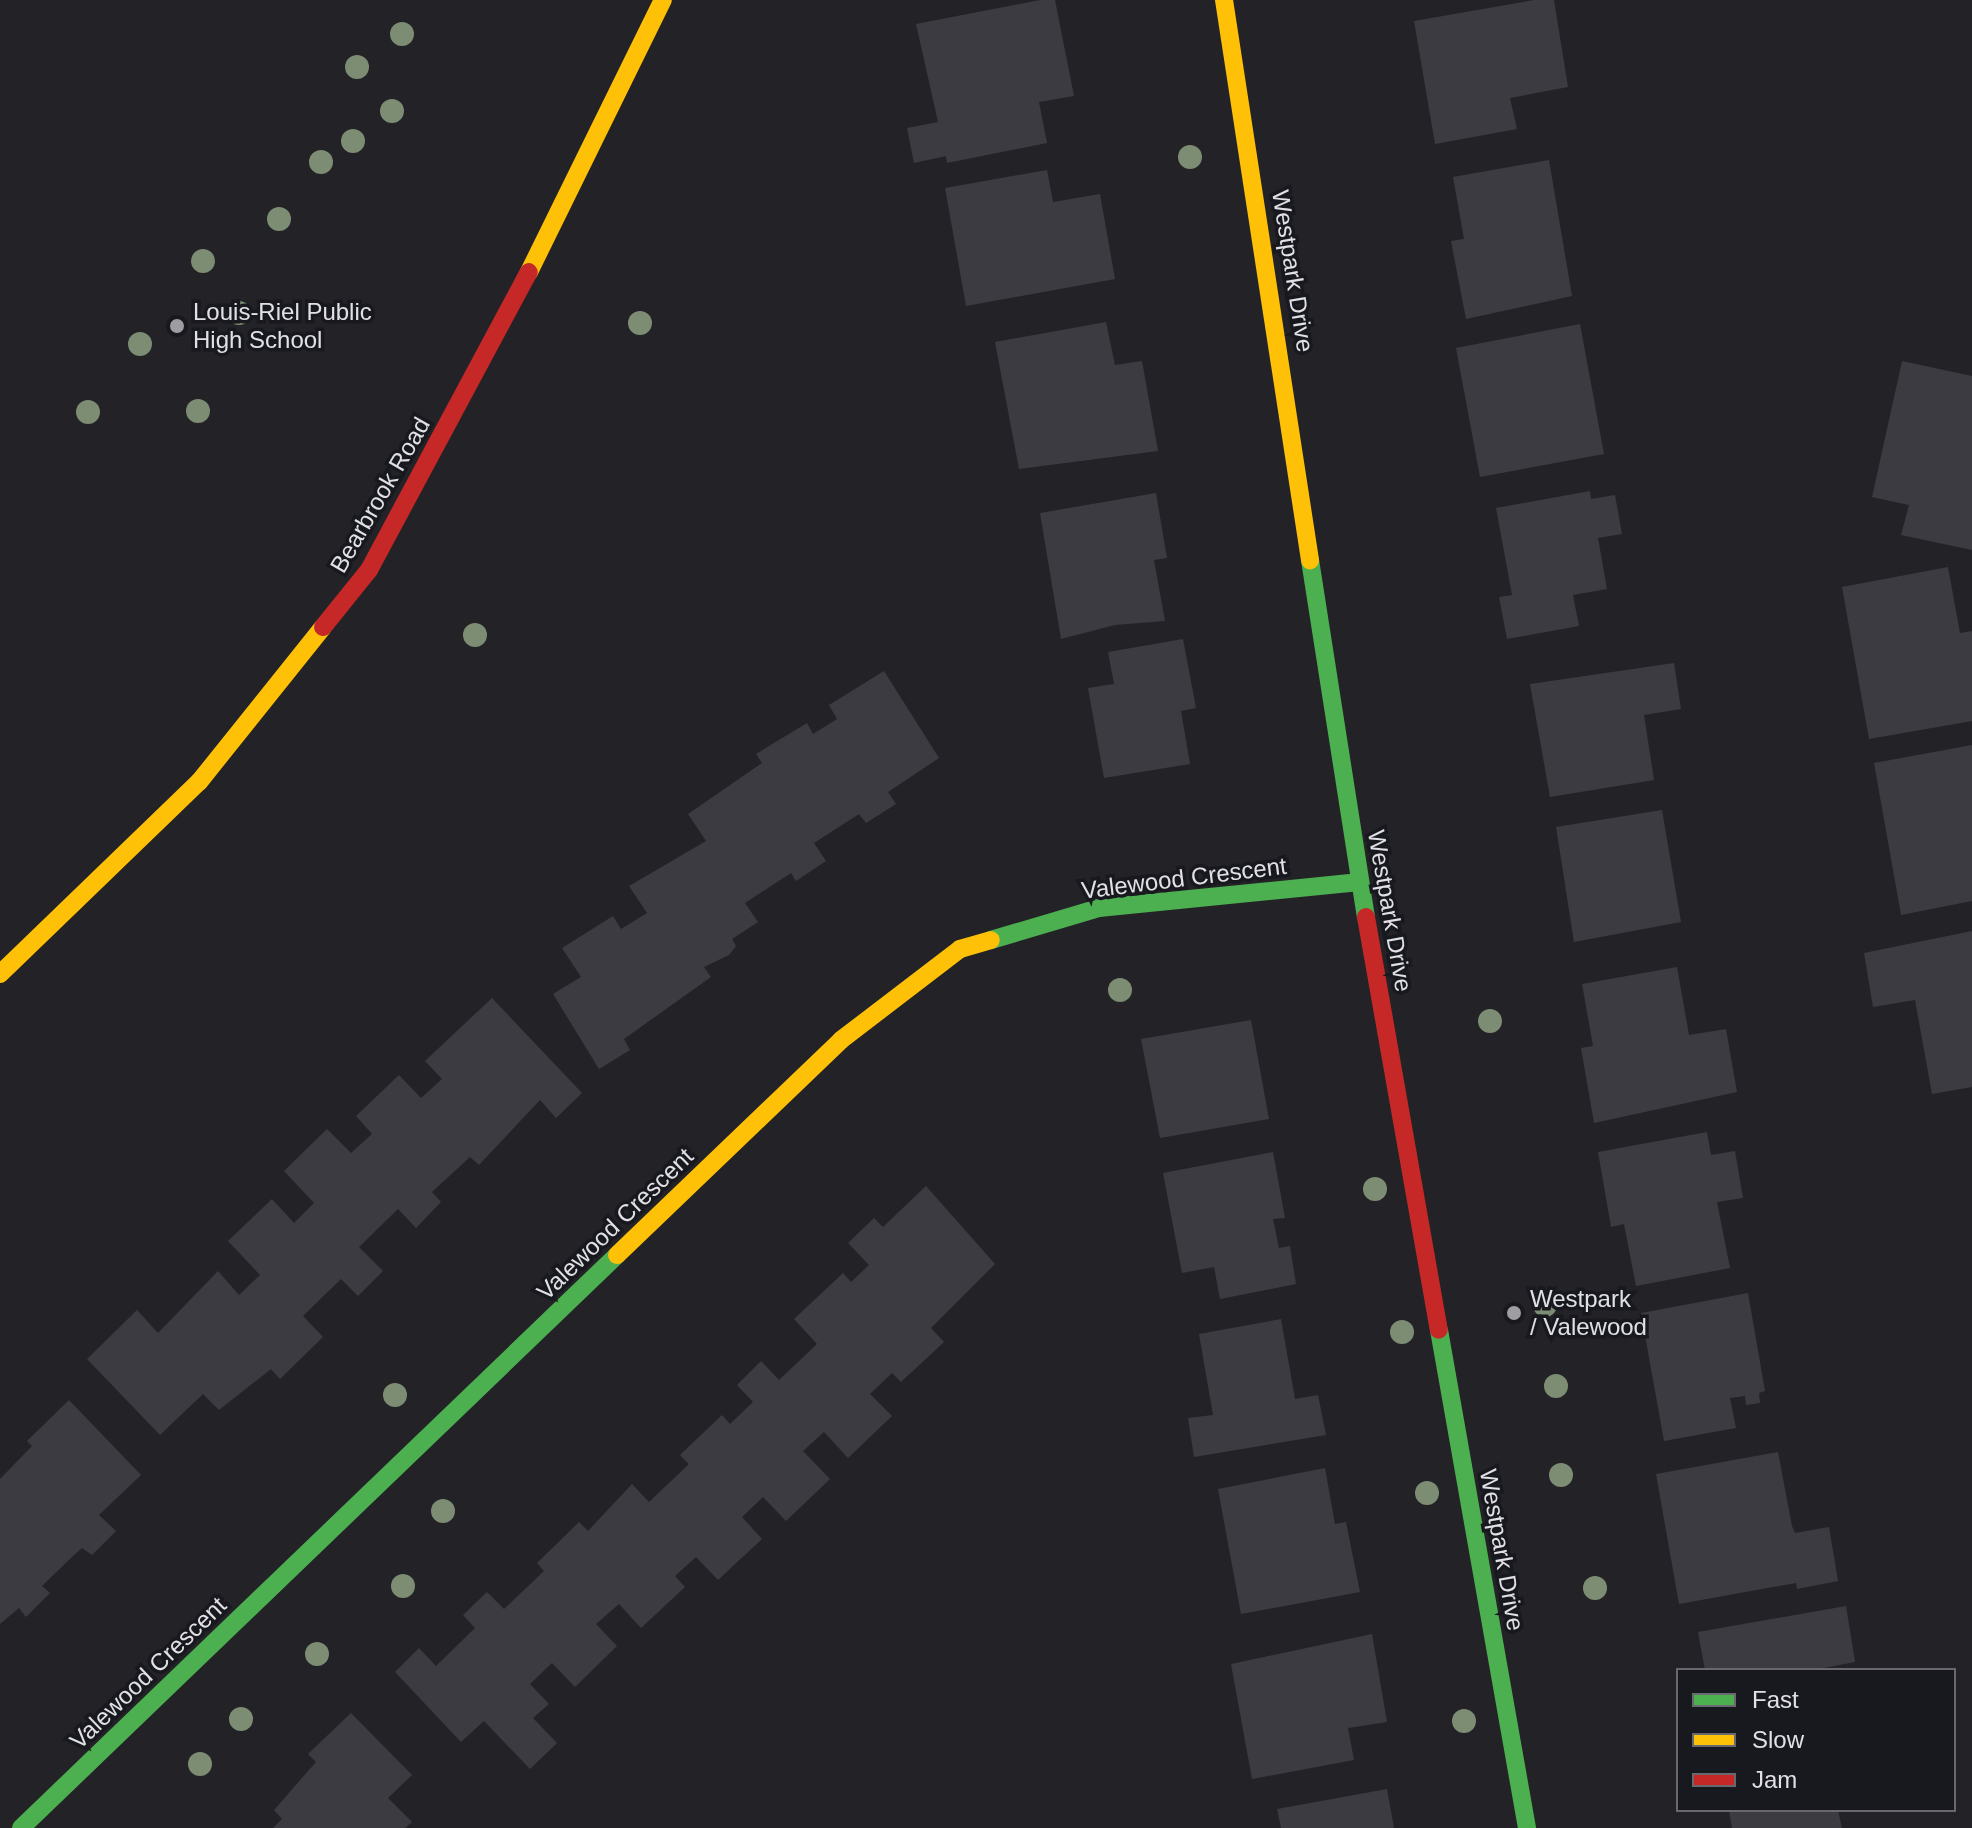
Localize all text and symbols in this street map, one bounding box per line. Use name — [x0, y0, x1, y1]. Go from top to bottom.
street label: Westpark Drive — [1266, 188, 1320, 354]
place label: Louis-Riel Public High School — [193, 298, 372, 354]
marker: Louis-Riel Public High School — [168, 317, 186, 335]
street label: Bearbrook Road — [324, 412, 436, 578]
street label: Westpark Drive — [1362, 828, 1418, 994]
street label: Valewood Crescent — [1080, 851, 1288, 905]
street label: Valewood Crescent — [531, 1142, 699, 1306]
place label: Westpark / Valewood — [1530, 1285, 1647, 1341]
marker: Westpark / Valewood — [1505, 1304, 1523, 1322]
street label: Westpark Drive — [1474, 1467, 1530, 1633]
street label: Valewood Crescent — [64, 1591, 232, 1755]
legend — [1676, 1668, 1956, 1812]
text: Fast — [1752, 1686, 1799, 1713]
text: Slow — [1752, 1726, 1804, 1753]
text: Jam — [1752, 1766, 1797, 1793]

